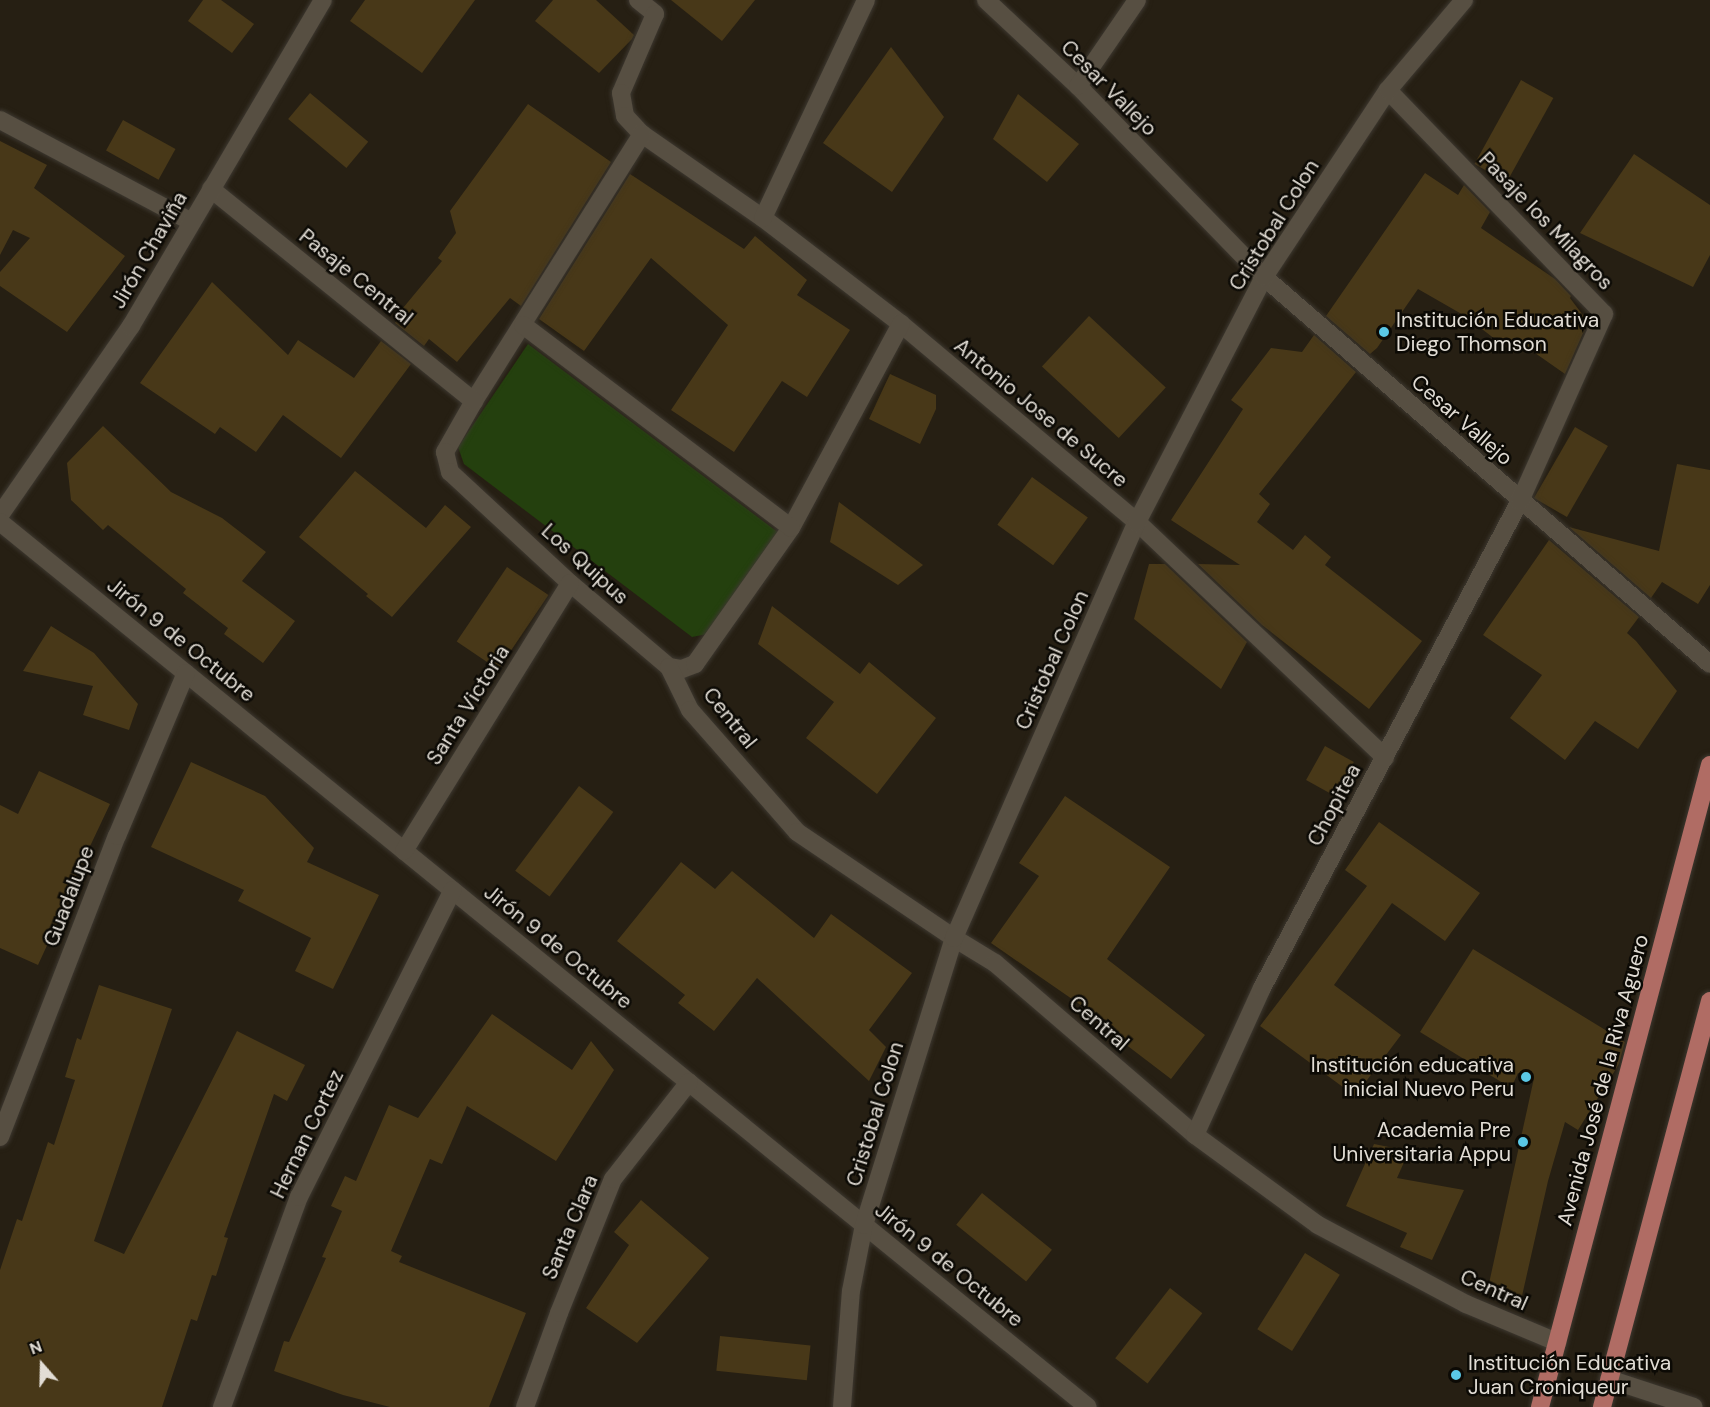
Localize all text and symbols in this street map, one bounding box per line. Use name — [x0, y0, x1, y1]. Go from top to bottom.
street label: Cesar Vallejo — [1056, 35, 1162, 141]
street label: Pasaje los Milagros — [1474, 147, 1618, 295]
street label: Cristobal Colon — [1224, 155, 1324, 295]
street label: Jirón Chaviña — [105, 187, 193, 313]
street label: Pasaje Central — [294, 224, 418, 330]
place label: Institución Educativa Diego Thomson — [1396, 307, 1599, 357]
marker: Institución Educativa Diego Thomson — [1377, 325, 1391, 339]
street label: Antonio Jose de Sucre — [949, 333, 1133, 493]
street label: Cesar Vallejo — [1406, 369, 1518, 471]
street label: Los Quipus — [536, 518, 634, 610]
street label: Jirón 9 de Octubre — [102, 573, 260, 707]
street label: Cristobal Colon — [1010, 586, 1094, 734]
street label: Santa Victoria — [421, 641, 515, 769]
street label: Central — [698, 682, 762, 754]
street label: Chopitea — [1302, 760, 1366, 850]
street label: Guadalupe — [38, 842, 100, 950]
street label: Jirón 9 de Octubre — [479, 880, 637, 1014]
street label: Avenida José de la Riva Aguero — [1552, 932, 1654, 1228]
street label: Central — [1064, 990, 1134, 1056]
street label: Cristobal Colon — [841, 1039, 909, 1189]
place label: Institución educativa inicial Nuevo Peru — [1311, 1052, 1514, 1102]
street label: Hernan Cortez — [265, 1066, 349, 1202]
marker: Institución educativa inicial Nuevo Peru — [1519, 1070, 1533, 1084]
place label: Academia Pre Universitaria Appu — [1333, 1117, 1511, 1167]
marker: Academia Pre Universitaria Appu — [1516, 1135, 1530, 1149]
street label: Santa Clara — [537, 1171, 603, 1283]
street label: Jirón 9 de Octubre — [870, 1198, 1028, 1332]
street label: Central — [1456, 1264, 1532, 1316]
north arrow — [12, 1335, 72, 1395]
text: N — [27, 1336, 45, 1359]
place label: Institución Educativa Juan Croniqueur — [1468, 1350, 1671, 1400]
marker: Institución Educativa Juan Croniqueur — [1449, 1368, 1463, 1382]

